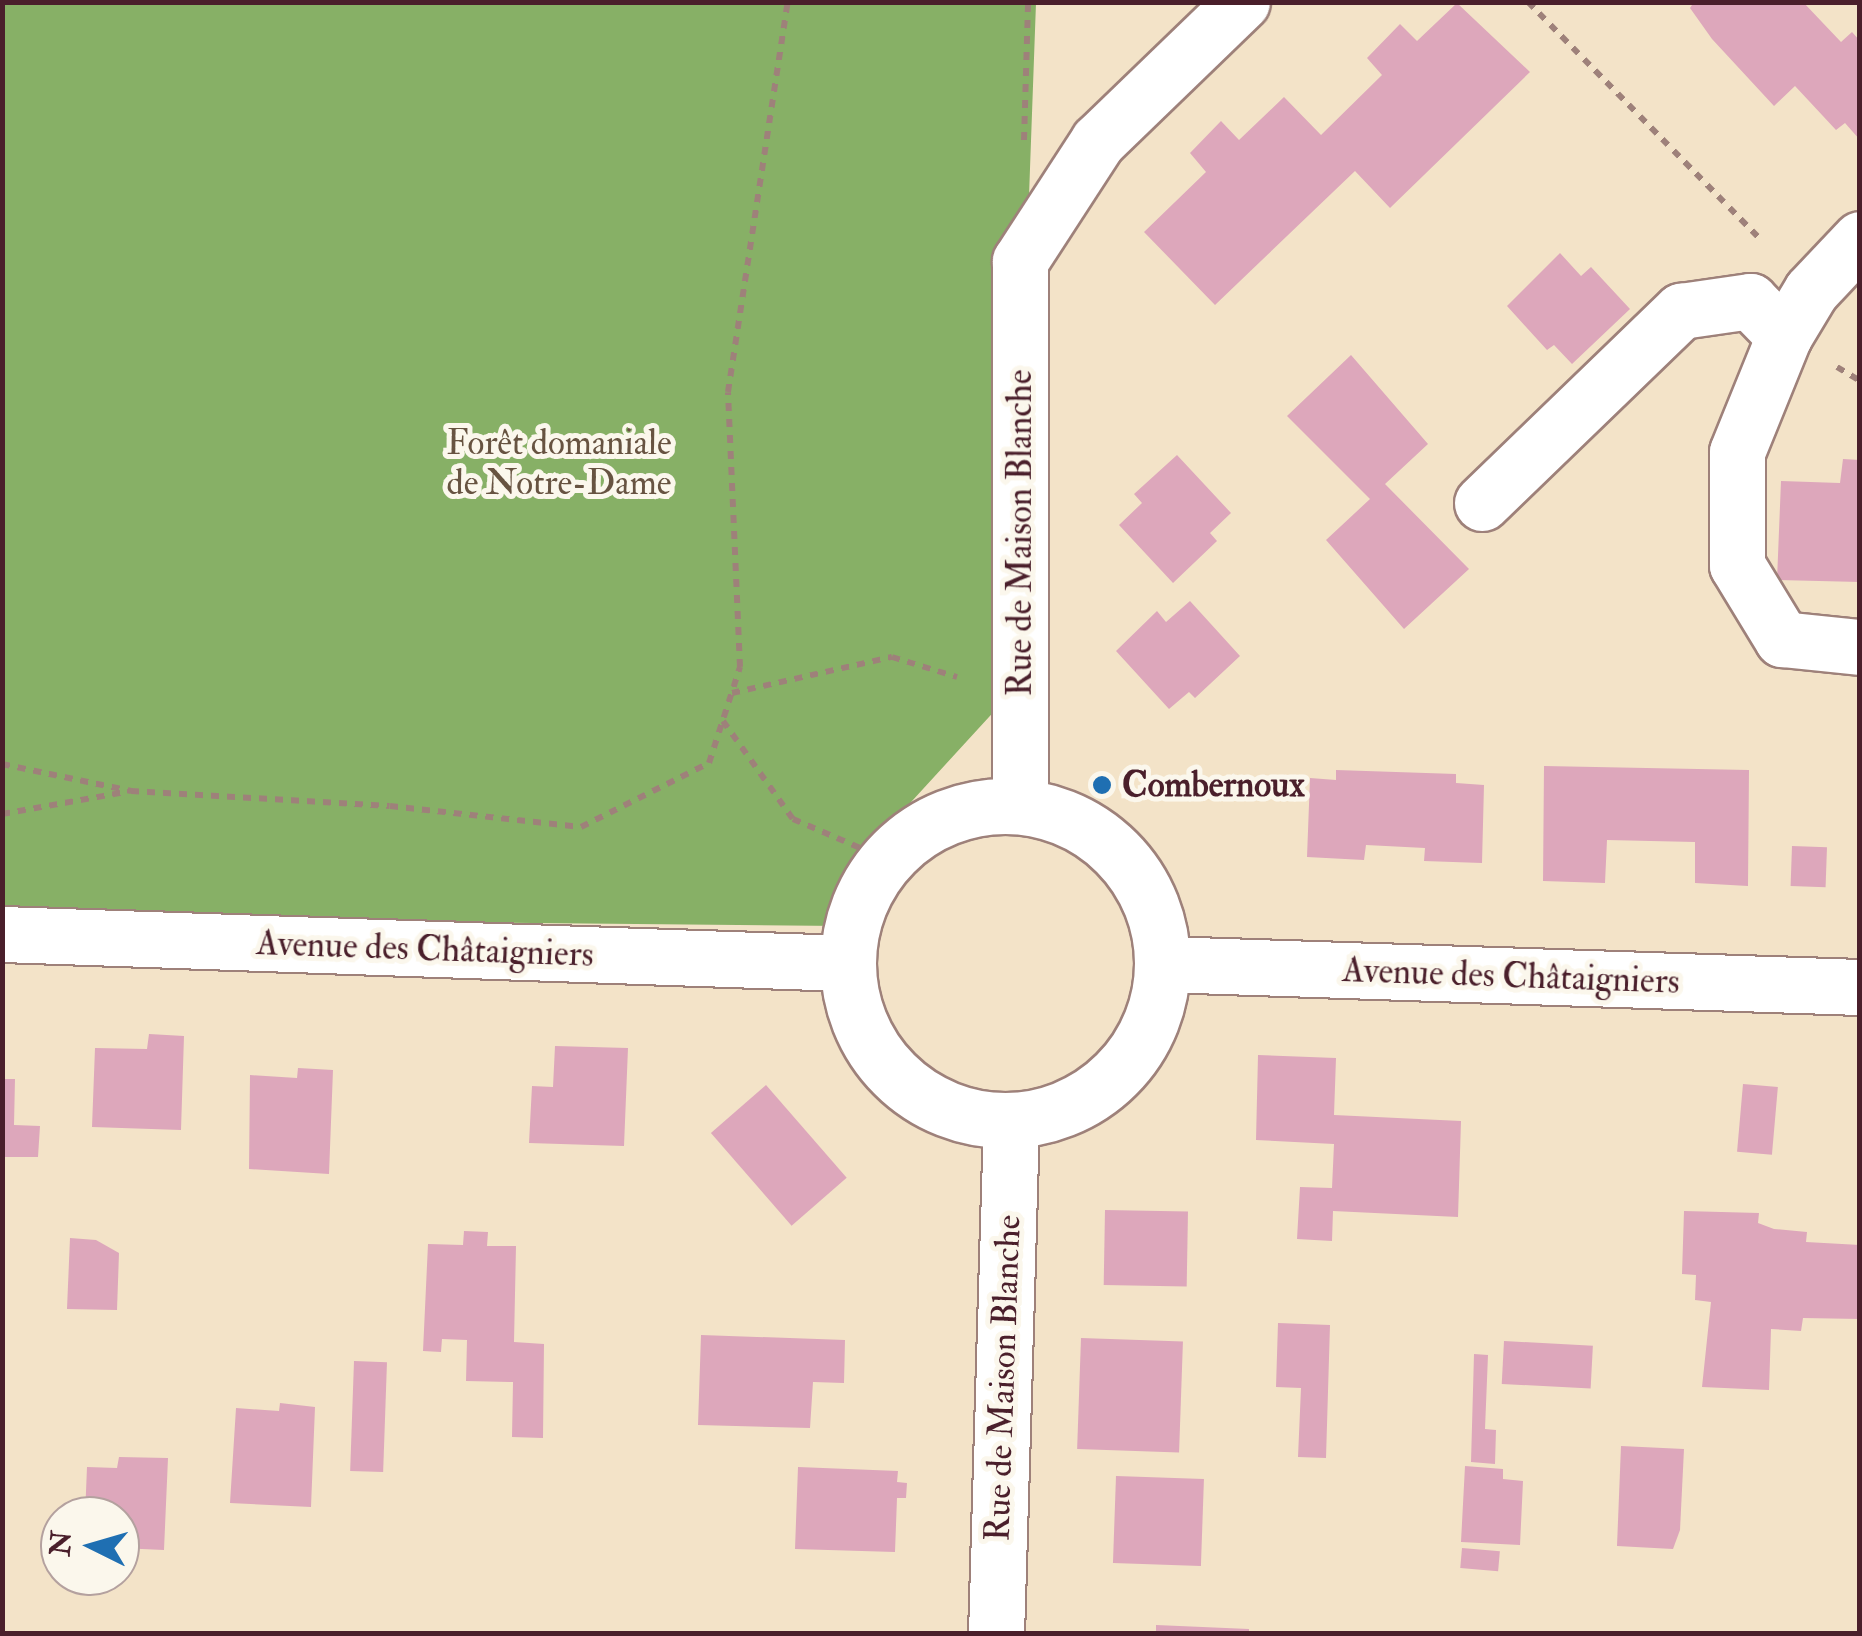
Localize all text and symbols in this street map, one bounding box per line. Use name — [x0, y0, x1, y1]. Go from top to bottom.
street label: Rue de Maison Blanche — [999, 370, 1041, 696]
park label: Forêt domaniale de Notre-Dame — [446, 422, 672, 504]
place label: Combernoux — [1122, 764, 1305, 806]
marker: Combernoux — [1091, 774, 1113, 796]
street label: Avenue des Châtaigniers — [256, 922, 594, 976]
street label: Avenue des Châtaigniers — [1342, 949, 1680, 1003]
street label: Rue de Maison Blanche — [976, 1214, 1030, 1542]
north arrow — [40, 1496, 140, 1596]
text: N — [43, 1530, 80, 1558]

